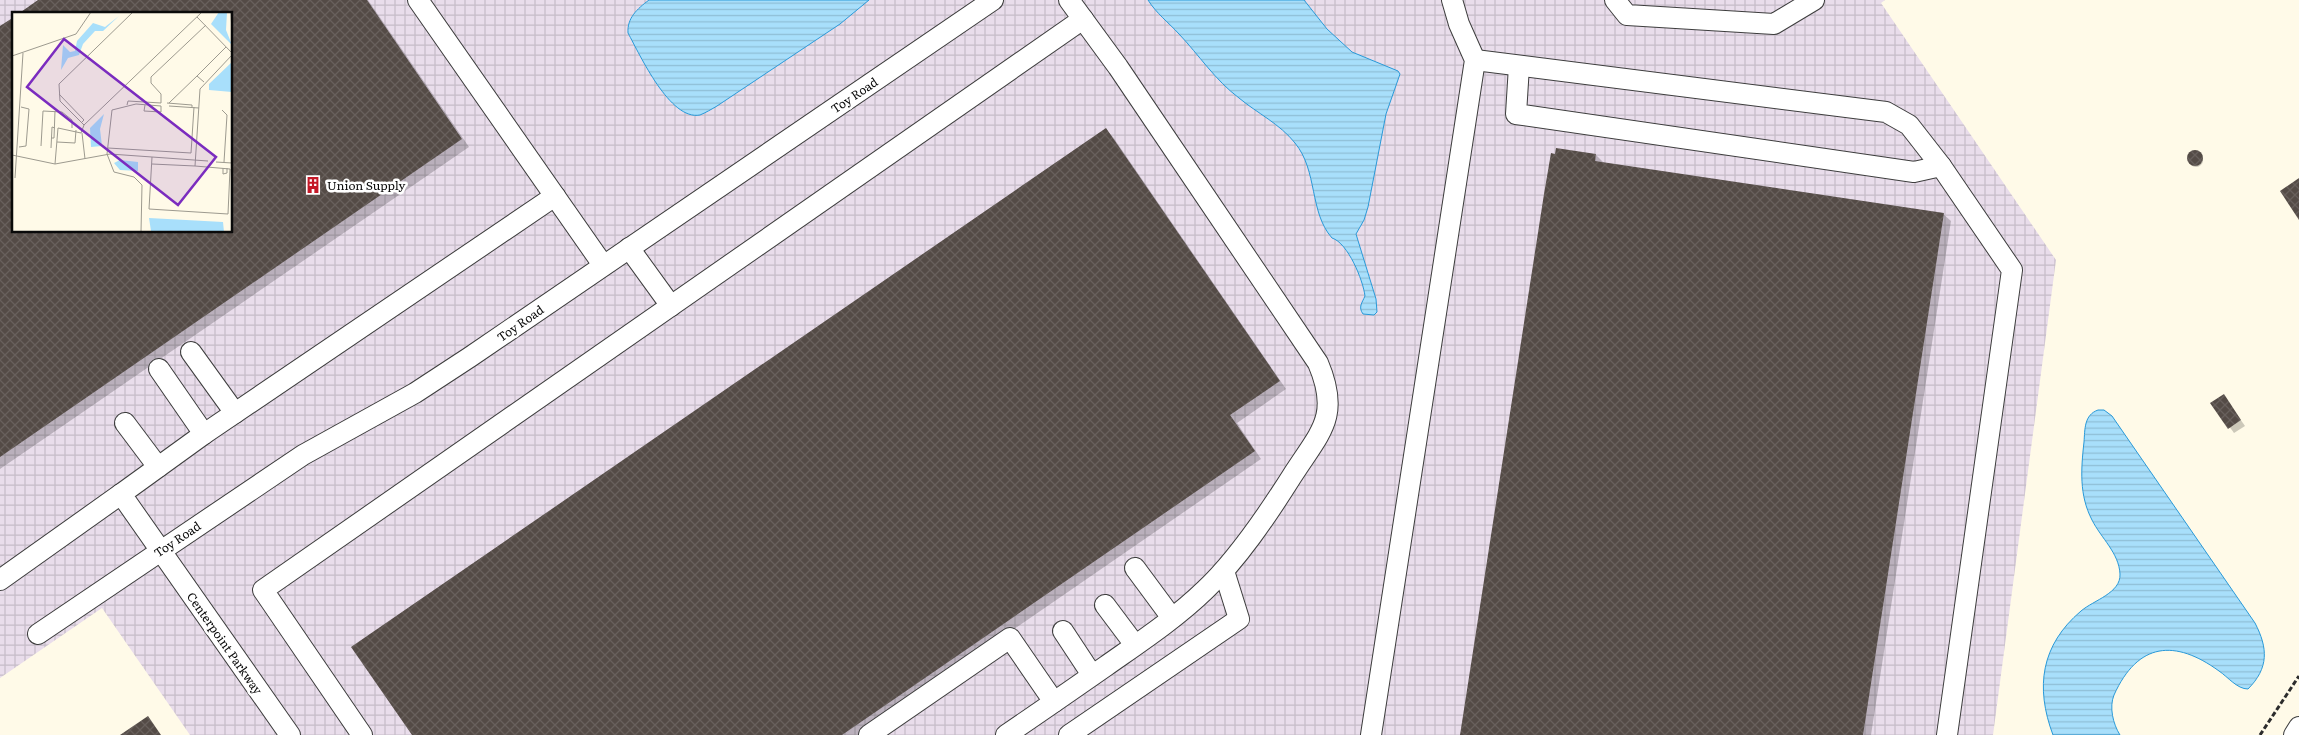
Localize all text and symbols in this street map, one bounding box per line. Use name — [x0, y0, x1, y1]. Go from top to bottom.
inset map — [12, 12, 232, 232]
street label: Toy Road — [827, 72, 882, 117]
building icon: Union Supply — [303, 175, 323, 195]
place label: Union Supply — [327, 176, 405, 194]
street label: Toy Road — [493, 300, 548, 346]
street label: Toy Road — [150, 516, 205, 561]
street label: Centerpoint Parkway — [183, 588, 267, 698]

